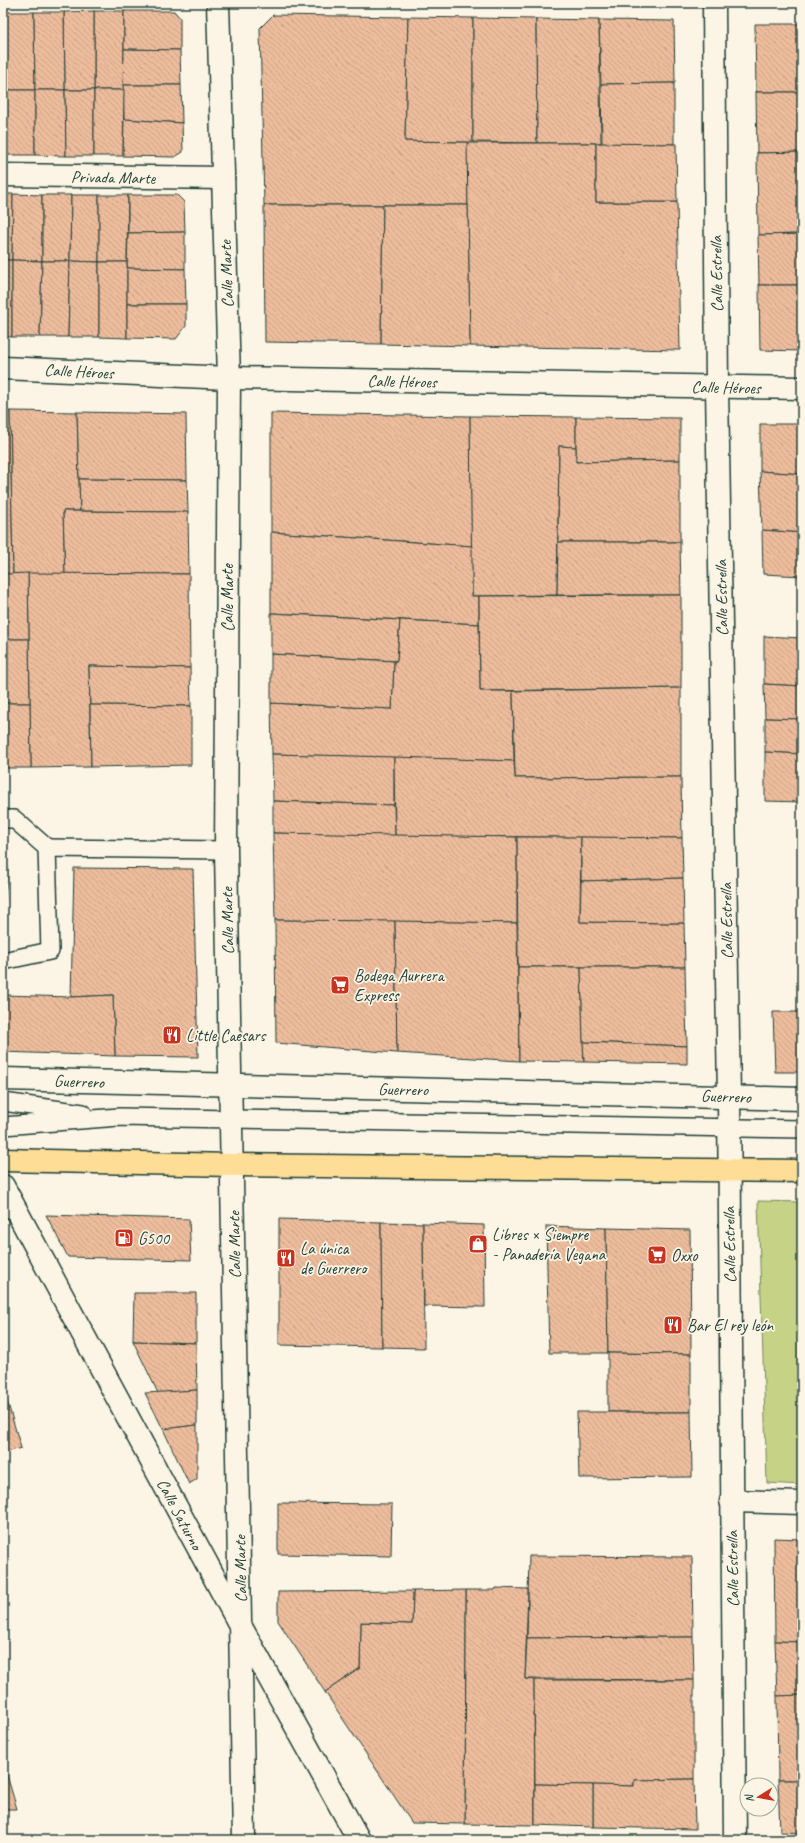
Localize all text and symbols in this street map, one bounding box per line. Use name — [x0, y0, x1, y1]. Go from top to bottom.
street label: Privada Marte — [71, 166, 157, 189]
street label: Calle Estrella — [705, 234, 728, 312]
street label: Calle Marte — [215, 239, 238, 308]
street label: Calle Héroes — [44, 359, 115, 384]
street label: Calle Héroes — [367, 370, 438, 393]
street label: Calle Héroes — [691, 376, 762, 399]
street label: Calle Estrella — [710, 558, 733, 636]
street label: Calle Marte — [217, 563, 238, 632]
street label: Calle Estrella — [715, 881, 738, 959]
street label: Calle Marte — [216, 886, 239, 955]
place label: Bodega Aurrera Express — [354, 965, 446, 1006]
supermarket icon: Bodega Aurrera Express — [329, 974, 351, 996]
restaurant icon: Little Caesars — [161, 1024, 183, 1046]
place label: Little Caesars — [186, 1025, 268, 1046]
street label: Guerrero — [54, 1070, 105, 1093]
street label: Guerrero — [378, 1079, 429, 1100]
street label: Guerrero — [701, 1085, 752, 1108]
street label: Calle Estrella — [718, 1205, 741, 1283]
street label: Calle Marte — [223, 1210, 246, 1279]
place label: Libres × Siempre - Panadería Vegana — [492, 1224, 607, 1265]
fuel station icon: G500 — [113, 1227, 135, 1249]
place label: G500 — [138, 1228, 171, 1249]
shop icon: Libres × Siempre - Panadería Vegana — [467, 1233, 489, 1255]
place label: La única de Guerrero — [300, 1238, 368, 1279]
supermarket icon: Oxxo — [646, 1244, 668, 1266]
place label: Oxxo — [671, 1245, 699, 1266]
restaurant icon: La única de Guerrero — [275, 1247, 297, 1269]
restaurant icon: Bar El rey león — [662, 1314, 684, 1336]
place label: Bar El rey león — [687, 1315, 774, 1336]
street label: Calle Saturno — [152, 1475, 208, 1555]
street label: Calle Estrella — [721, 1529, 744, 1607]
street label: Calle Marte — [229, 1534, 252, 1603]
north arrow — [739, 1777, 779, 1817]
text: N — [741, 1792, 757, 1804]

